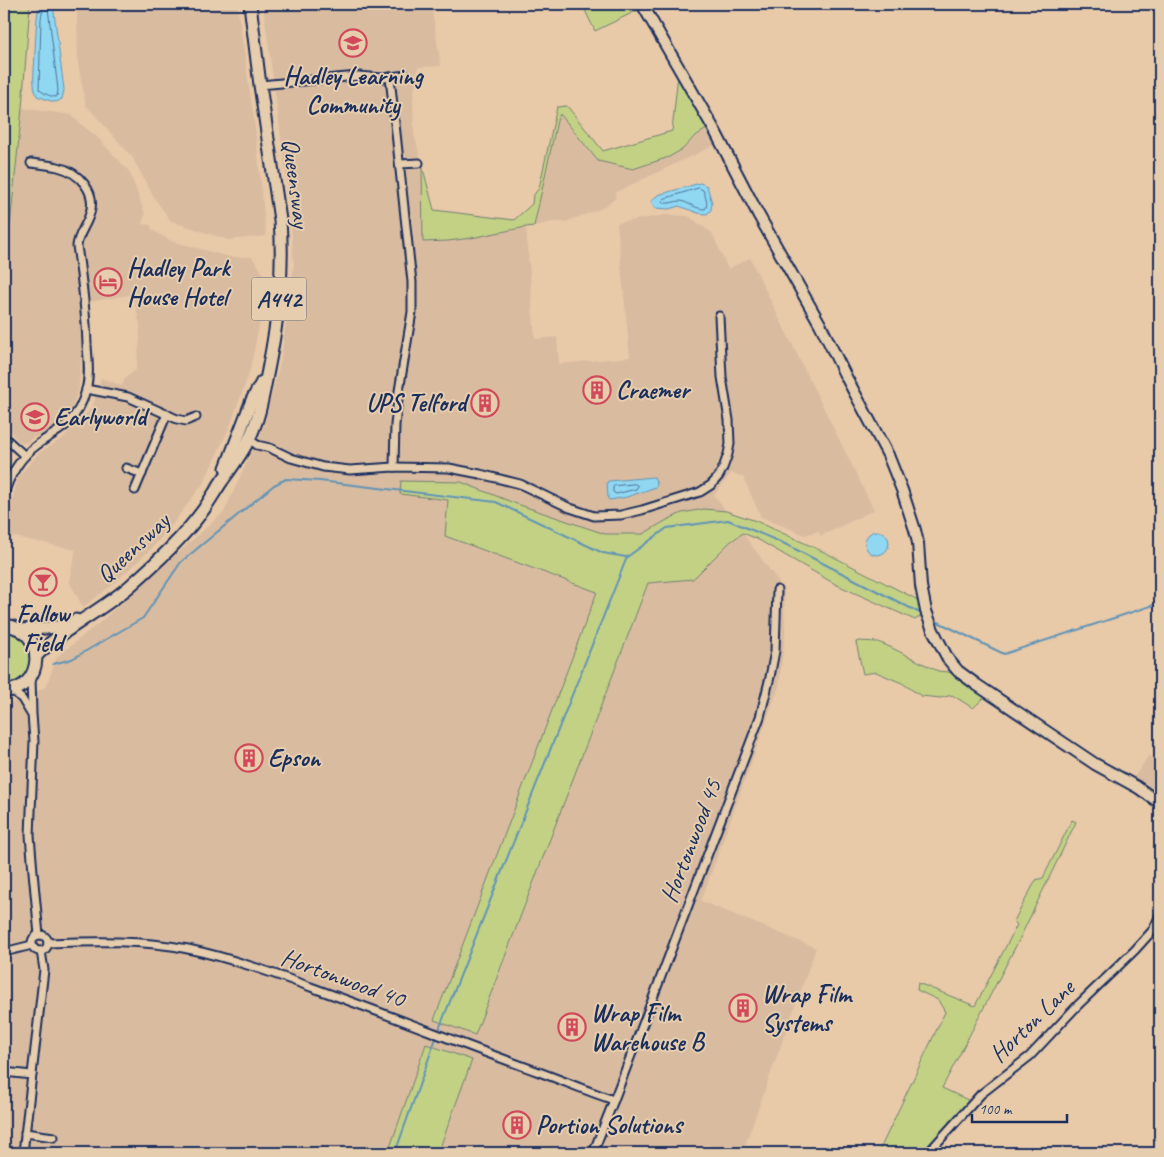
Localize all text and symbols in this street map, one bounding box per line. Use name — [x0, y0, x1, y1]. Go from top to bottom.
school or university icon: Hadley Learning Community — [338, 28, 368, 58]
place label: Hadley Learning Community — [283, 60, 424, 121]
street label: Queensway — [275, 137, 318, 232]
place label: Hadley Park House Hotel — [127, 252, 232, 313]
hotel icon: Hadley Park House Hotel — [93, 267, 123, 297]
road number: A442 — [252, 278, 306, 320]
place label: Craemer — [616, 374, 692, 406]
building icon: Craemer — [582, 375, 612, 405]
place label: UPS Telford — [366, 387, 470, 419]
building icon: UPS Telford — [470, 388, 500, 418]
place label: Earlyworld — [54, 401, 150, 433]
school or university icon: Earlyworld — [20, 402, 50, 432]
street label: Queensway — [89, 504, 179, 590]
bar icon: Fallow Field — [28, 567, 58, 597]
place label: Fallow Field — [17, 598, 72, 659]
place label: Epson — [268, 742, 322, 774]
building icon: Epson — [234, 743, 264, 773]
street label: Hortonwood 45 — [653, 773, 730, 907]
street label: Hortonwood 40 — [277, 941, 411, 1016]
street label: Horton Lane — [983, 971, 1083, 1070]
place label: Wrap Film Systems — [762, 978, 854, 1039]
building icon: Wrap Film Systems — [728, 993, 758, 1023]
place label: Wrap Film Warehouse B — [591, 997, 706, 1058]
building icon: Wrap Film Warehouse B — [557, 1012, 587, 1042]
scale bar — [972, 1092, 1066, 1124]
text: 100 m — [979, 1100, 1013, 1119]
place label: Portion Solutions — [536, 1109, 684, 1141]
building icon: Portion Solutions — [502, 1110, 532, 1140]

